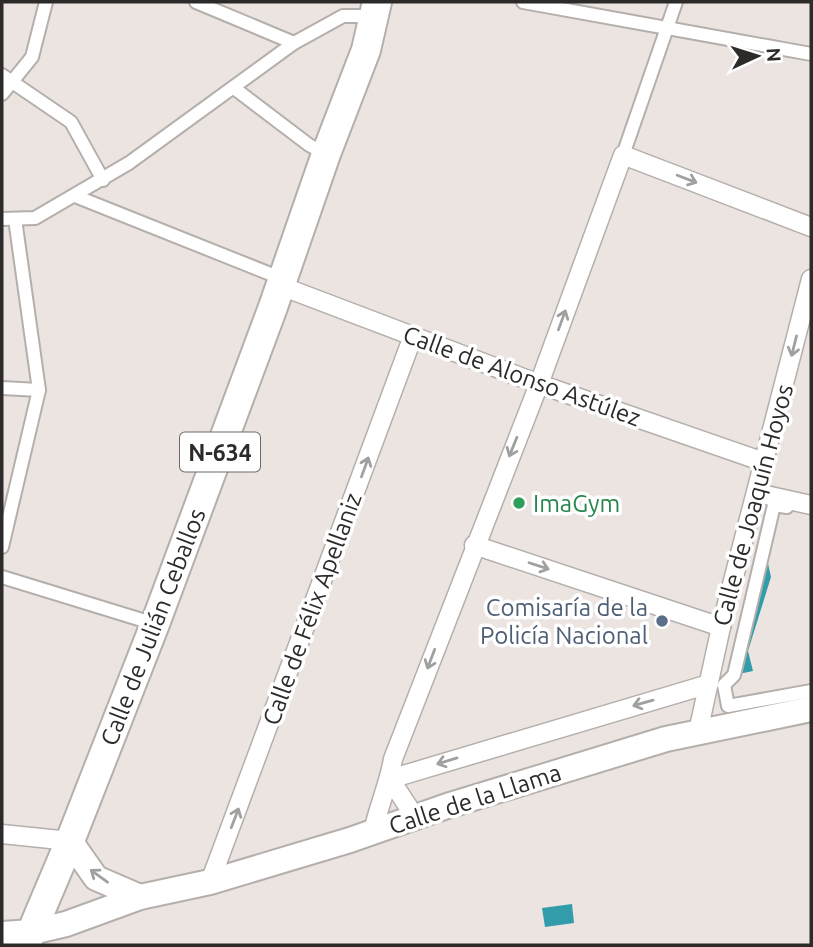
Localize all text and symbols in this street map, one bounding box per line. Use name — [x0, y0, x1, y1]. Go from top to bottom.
north arrow — [722, 21, 792, 91]
text: N — [762, 47, 785, 63]
one-way arrow — [676, 174, 697, 187]
one-way arrow — [557, 309, 570, 331]
street label: Calle de Alonso Astúlez — [400, 320, 644, 432]
one-way arrow — [787, 334, 800, 356]
street label: Calle de Joaquín Hoyos — [708, 381, 798, 629]
road number: N-634 — [180, 432, 260, 472]
one-way arrow — [506, 436, 519, 457]
one-way arrow — [360, 457, 372, 479]
street label: Calle de Félix Apellaniz — [257, 489, 367, 729]
place label: ImaGym — [533, 490, 620, 517]
marker: ImaGym — [511, 495, 527, 511]
street label: Calle de Julián Ceballos — [95, 505, 211, 749]
one-way arrow — [528, 561, 550, 574]
place label: Comisaría de la Policía Nacional — [480, 594, 648, 649]
marker: Comisaría de la Policía Nacional — [654, 613, 670, 629]
one-way arrow — [423, 647, 436, 669]
one-way arrow — [632, 697, 654, 710]
one-way arrow — [436, 756, 458, 768]
street label: Calle de la Llama — [386, 758, 564, 840]
one-way arrow — [229, 808, 242, 830]
one-way arrow — [90, 869, 109, 884]

